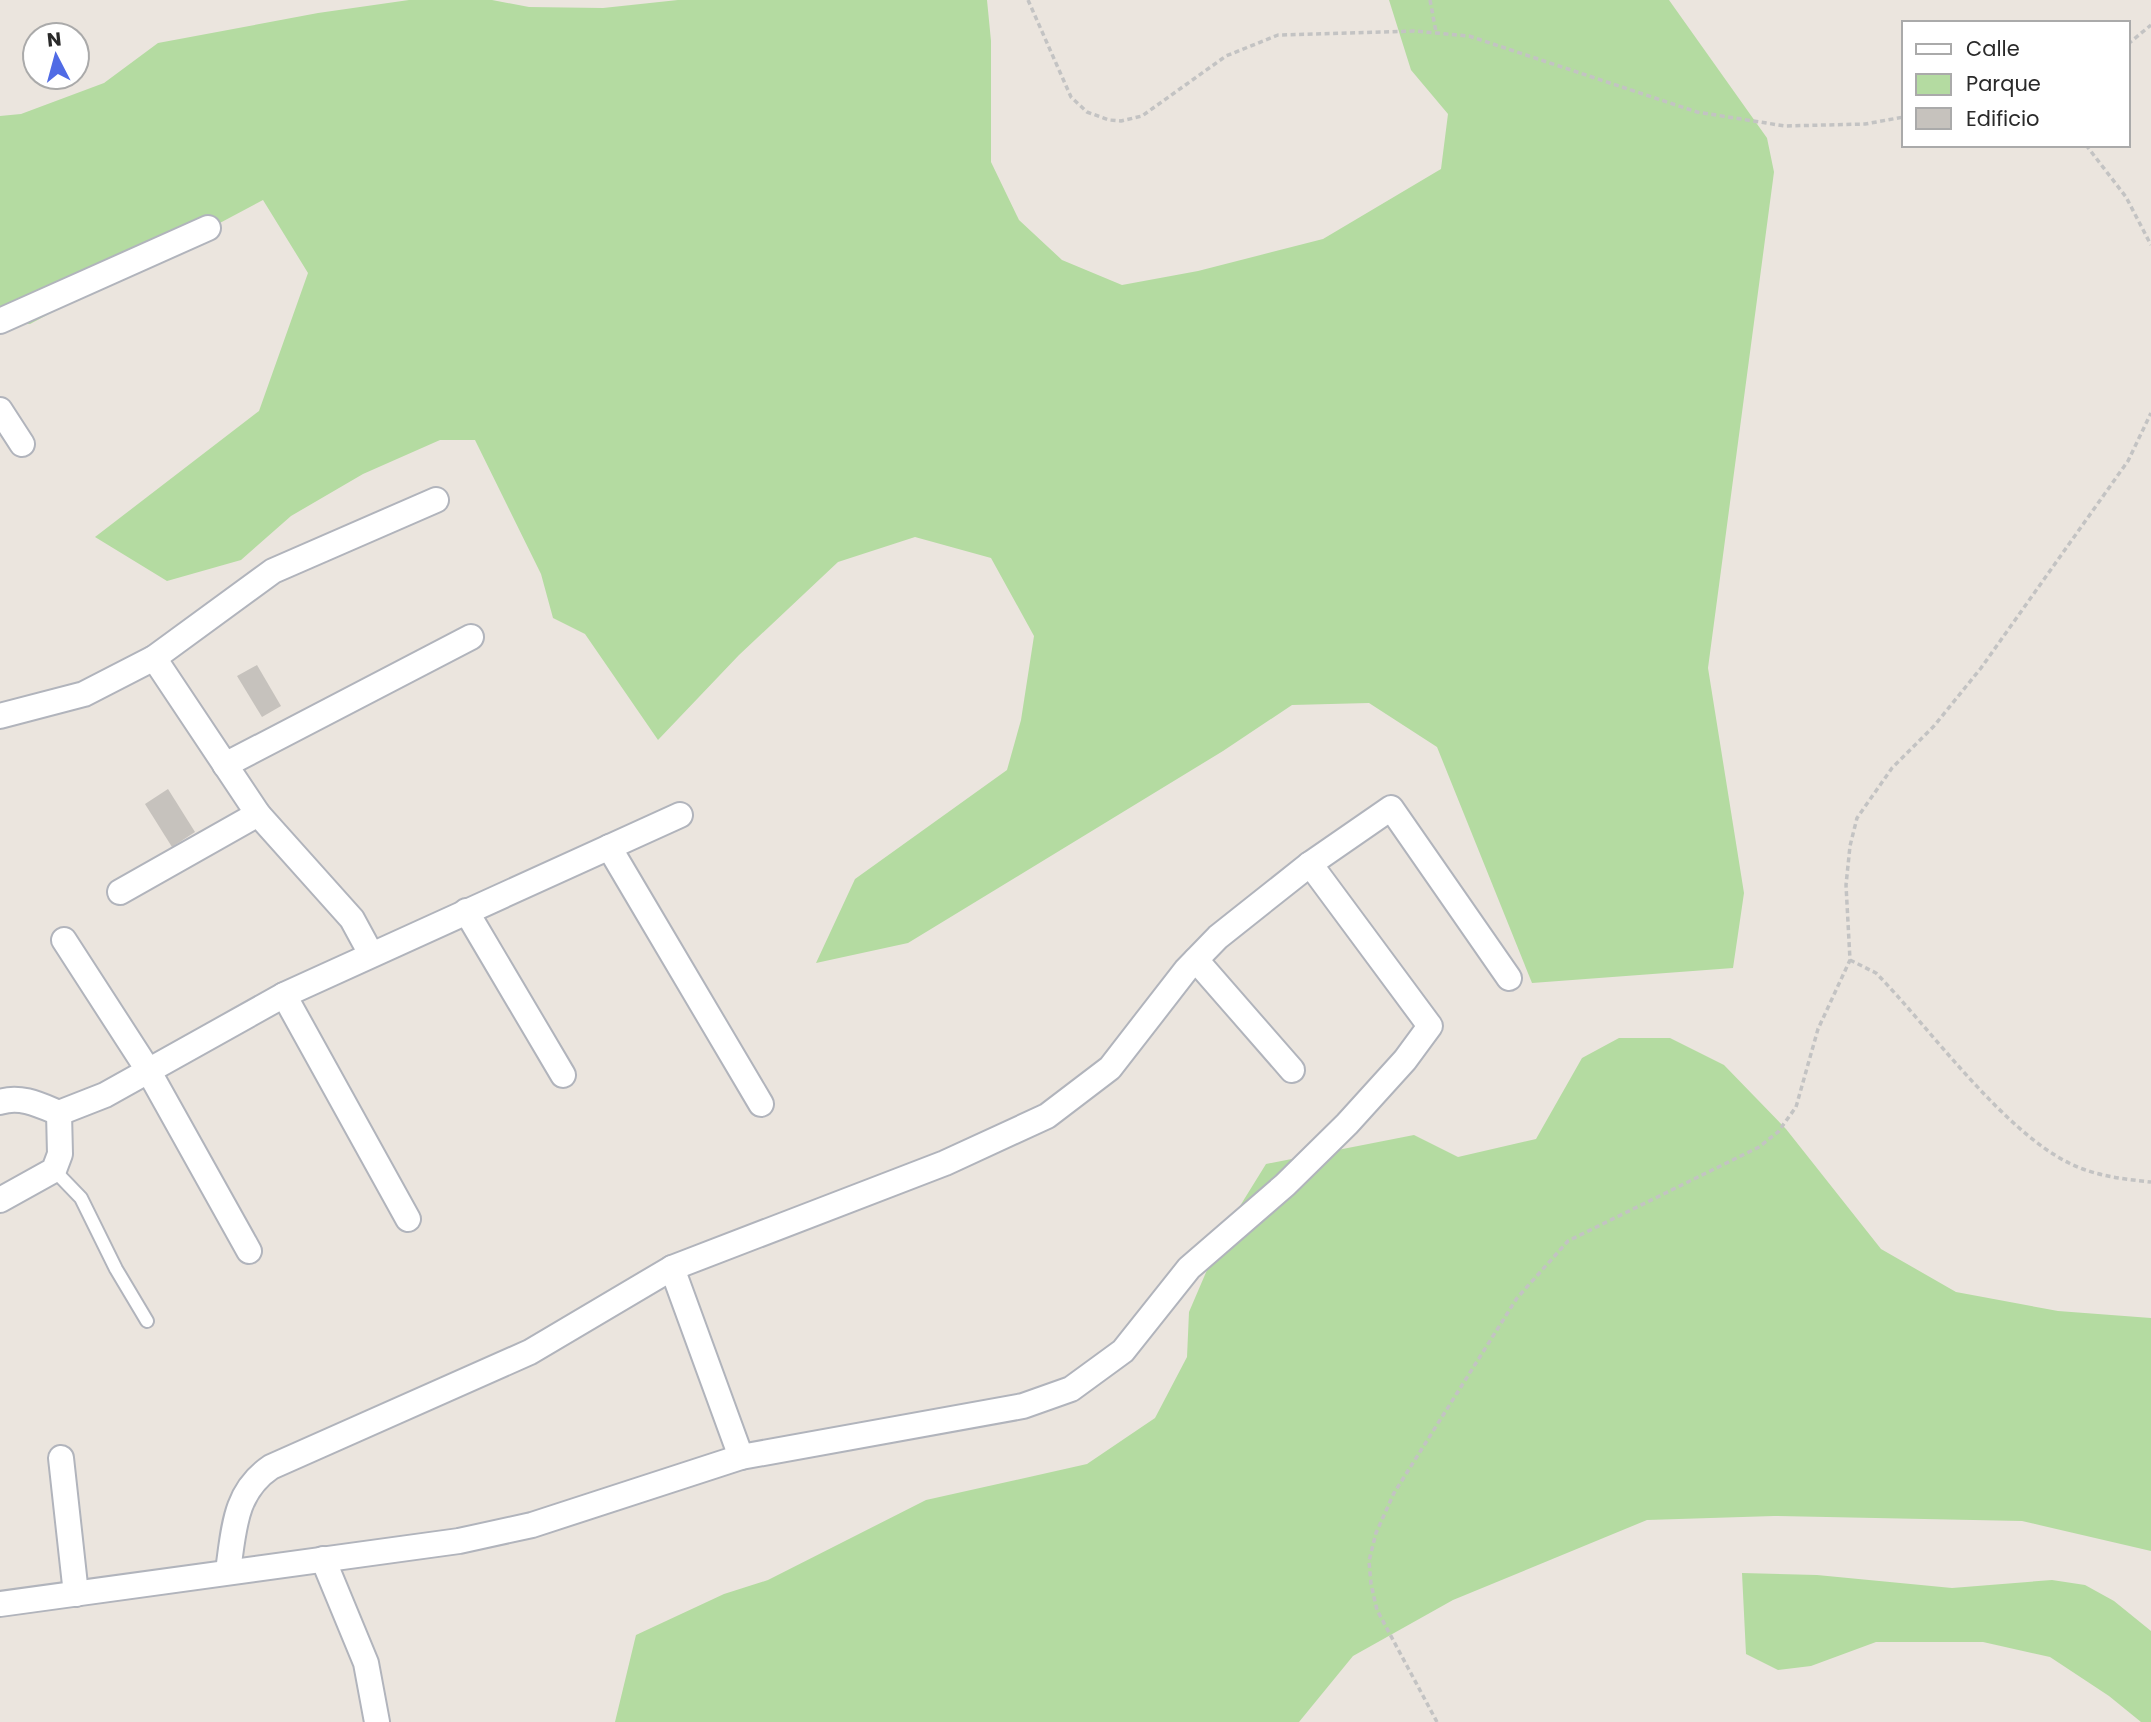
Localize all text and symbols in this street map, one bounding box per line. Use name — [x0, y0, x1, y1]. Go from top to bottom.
north arrow — [21, 21, 91, 91]
legend — [1902, 21, 2130, 147]
text: N — [46, 25, 63, 54]
text: Calle — [1966, 34, 2020, 63]
text: Parque — [1966, 69, 2041, 98]
text: Edificio — [1966, 104, 2040, 133]

